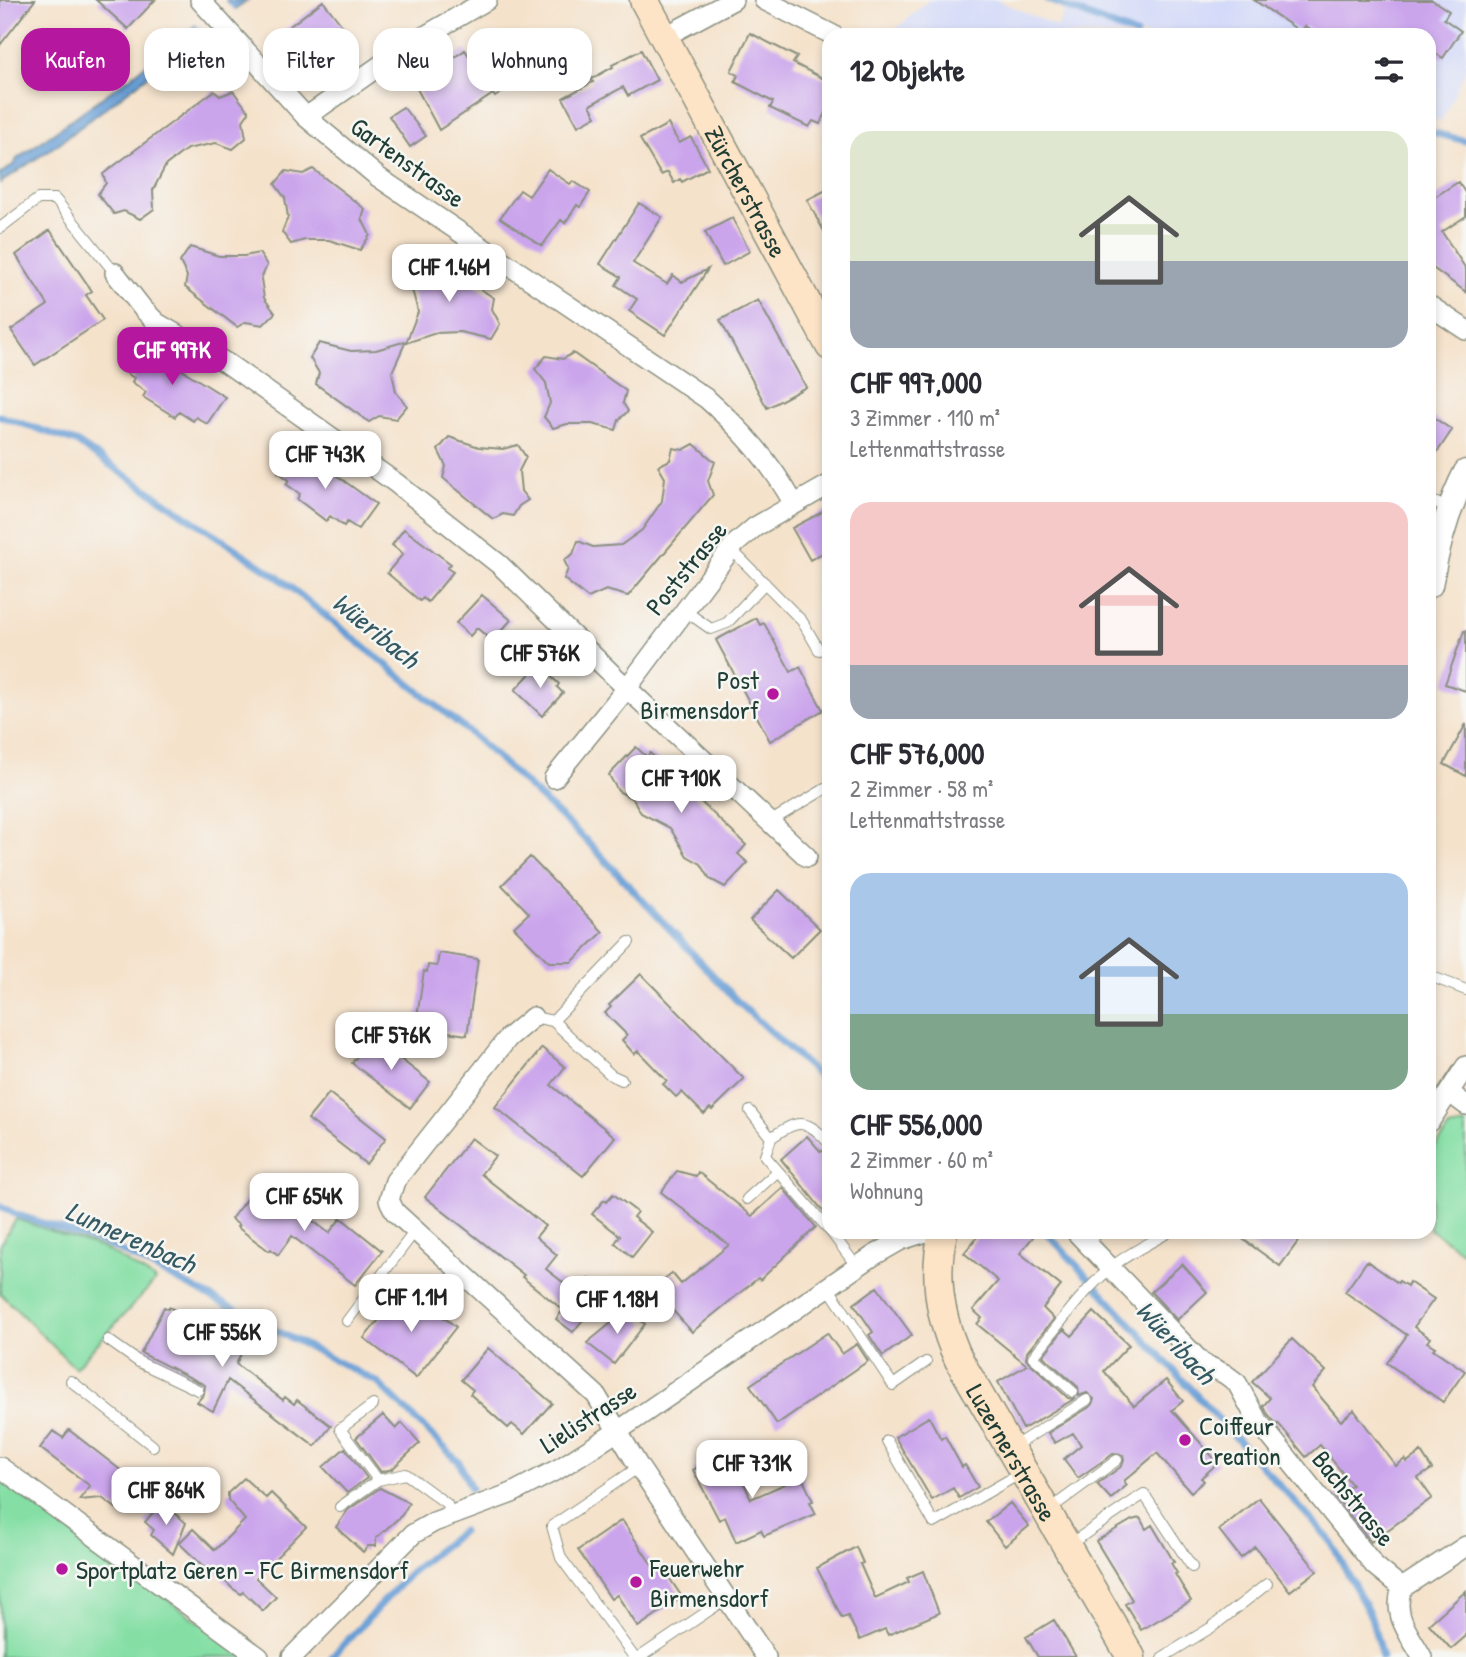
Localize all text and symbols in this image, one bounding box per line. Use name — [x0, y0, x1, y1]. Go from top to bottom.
chip: Kaufen — [21, 28, 130, 91]
chip: Mieten — [144, 28, 249, 91]
chip: Filter — [263, 28, 359, 91]
chip: Neu — [373, 28, 453, 91]
chip: Wohnung — [467, 28, 592, 91]
text: 12 Objekte — [850, 50, 965, 90]
icon: filters — [1370, 51, 1408, 89]
street label: Gartenstrasse — [344, 109, 472, 215]
street label: Zürcherstrasse — [697, 119, 796, 263]
icon: home — [1066, 177, 1192, 303]
pin: CHF 1.46M — [369, 244, 529, 304]
text: CHF 1.46M — [408, 251, 490, 282]
pin: CHF 997K — [100, 328, 244, 387]
text: CHF 997K — [133, 334, 211, 365]
text: CHF 997,000 — [850, 362, 982, 402]
text: 3 Zimmer · 110 m² — [850, 402, 1000, 433]
pin: CHF 743K — [253, 432, 397, 491]
text: Lettenmattstrasse — [850, 433, 1005, 464]
text: CHF 743K — [285, 438, 365, 469]
street label: Poststrasse — [637, 514, 735, 622]
icon: home — [1066, 548, 1192, 674]
water label: Wüeribach — [324, 583, 429, 678]
pin: CHF 576K — [468, 630, 612, 690]
text: CHF 576K — [500, 637, 580, 668]
place label: Post Birmensdorf — [640, 662, 760, 727]
marker: Post Birmensdorf — [765, 686, 781, 702]
text: CHF 576,000 — [850, 733, 985, 773]
pin: CHF 710K — [609, 756, 753, 815]
text: CHF 710K — [641, 762, 721, 793]
text: 2 Zimmer · 58 m² — [850, 773, 993, 804]
text: Lettenmattstrasse — [850, 804, 1005, 835]
icon: home — [1066, 919, 1192, 1045]
pin: CHF 576K — [319, 1012, 463, 1072]
text: CHF 576K — [351, 1019, 431, 1050]
text: CHF 556,000 — [850, 1104, 982, 1144]
text: 2 Zimmer · 60 m² — [850, 1144, 993, 1175]
pin: CHF 654K — [232, 1174, 376, 1233]
text: Wohnung — [850, 1175, 923, 1206]
text: CHF 654K — [266, 1180, 342, 1211]
water label: Lunnerenbach — [60, 1192, 204, 1283]
pin: CHF 1.1M — [339, 1274, 483, 1334]
pin: CHF 1.18M — [537, 1276, 697, 1336]
text: CHF 1.1M — [375, 1281, 447, 1312]
text: CHF 1.18M — [576, 1283, 658, 1314]
water label: Wüeribach — [1127, 1292, 1226, 1394]
pin: CHF 556K — [150, 1310, 294, 1369]
text: CHF 556K — [183, 1316, 261, 1347]
street label: Lielistrasse — [533, 1373, 643, 1461]
street label: Luzernerstrasse — [959, 1377, 1066, 1527]
place label: Coiffeur Creation — [1199, 1408, 1281, 1473]
marker: Coiffeur Creation — [1177, 1432, 1193, 1448]
pin: CHF 731K — [680, 1440, 824, 1500]
street label: Bachstrasse — [1305, 1443, 1403, 1553]
text: CHF 731K — [712, 1447, 792, 1478]
pin: CHF 864K — [94, 1468, 238, 1527]
text: CHF 864K — [127, 1474, 205, 1505]
place label: Feuerwehr Birmensdorf — [649, 1550, 769, 1615]
place label: Sportplatz Geren - FC Birmensdorf — [76, 1552, 410, 1587]
marker: Sportplatz Geren - FC Birmensdorf — [54, 1561, 70, 1577]
marker: Feuerwehr Birmensdorf — [628, 1574, 644, 1590]

